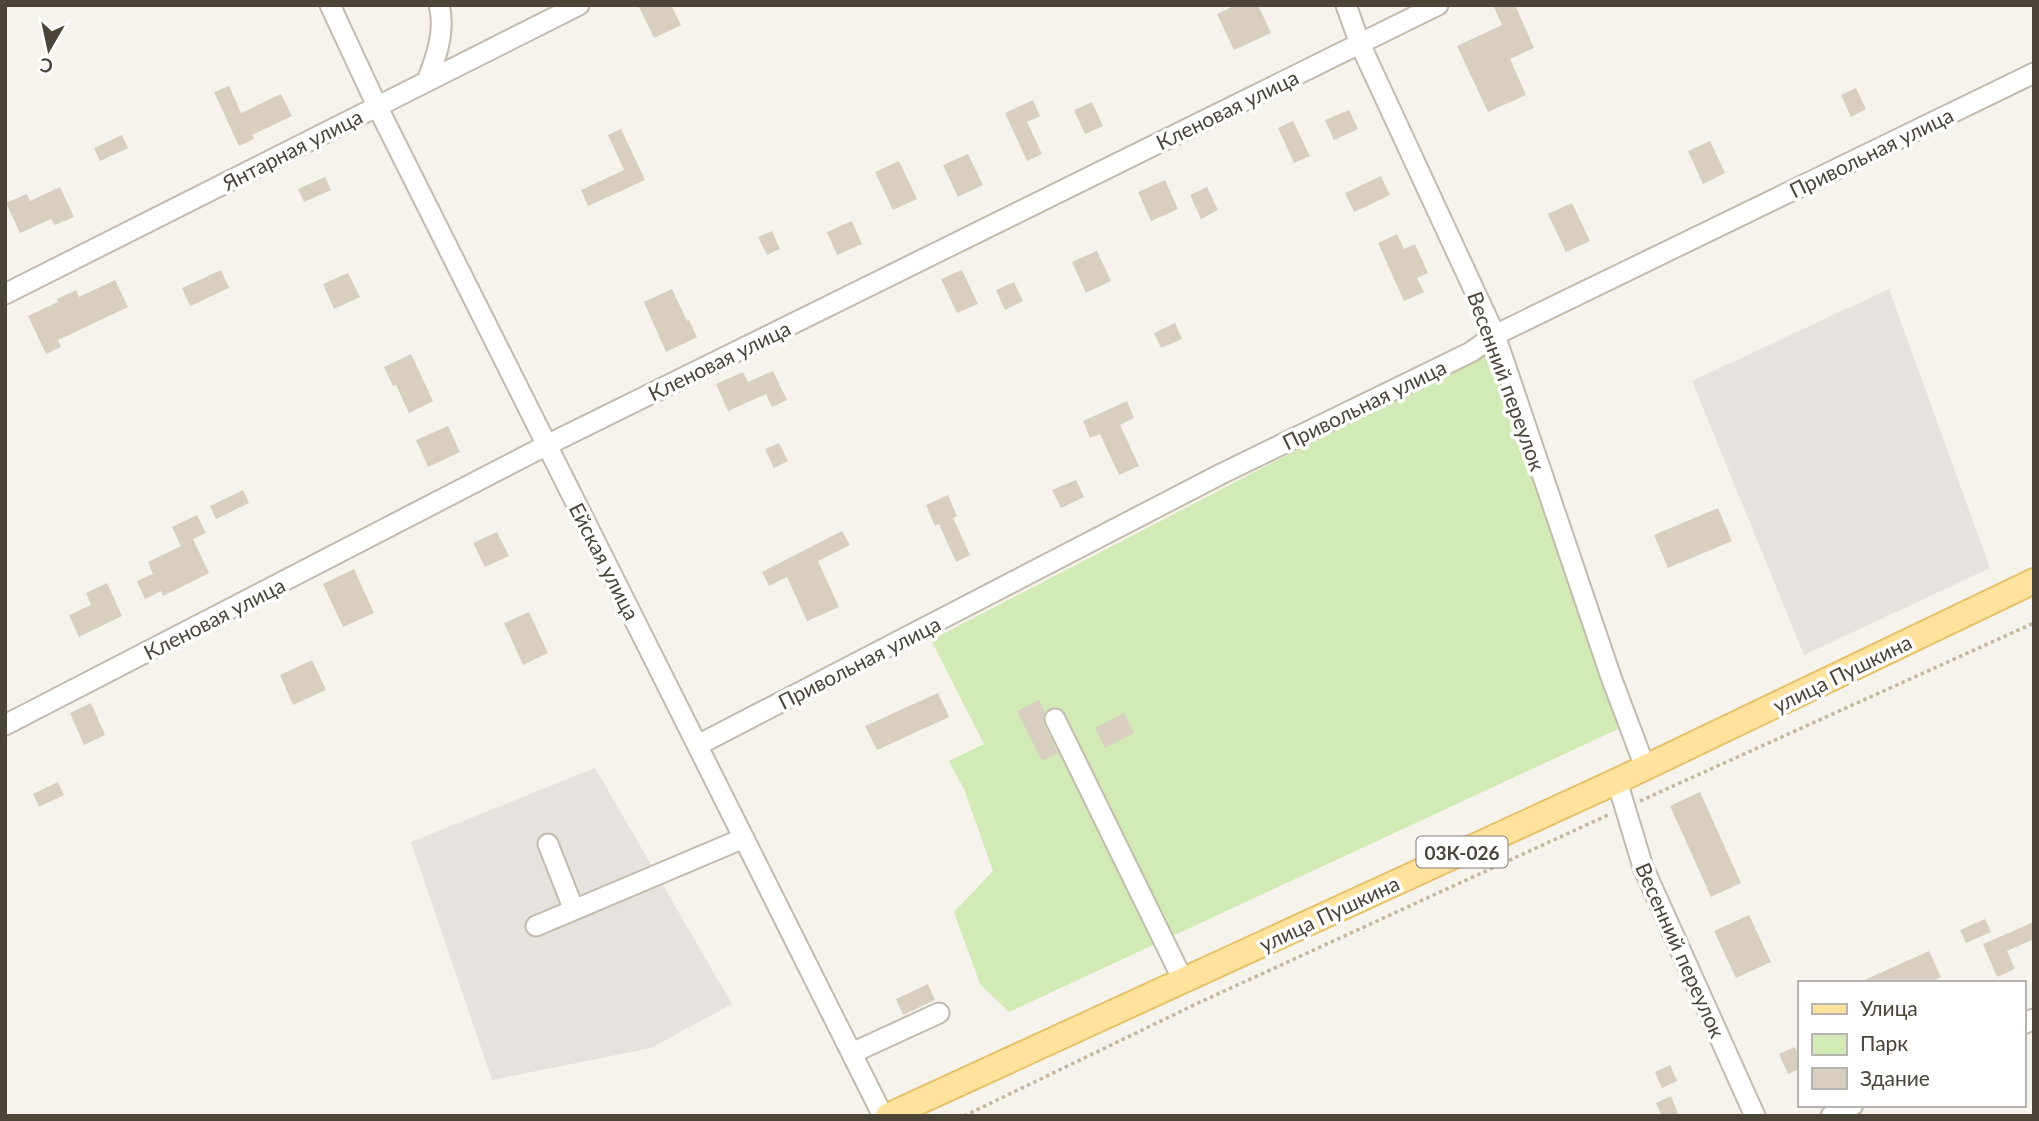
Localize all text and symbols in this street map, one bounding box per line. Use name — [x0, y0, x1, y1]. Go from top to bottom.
north arrow — [14, 14, 84, 84]
text: С — [38, 54, 54, 79]
street label: Кленовая улица — [1152, 64, 1302, 154]
street label: Привольная улица — [1785, 102, 1957, 202]
street label: Янтарная улица — [217, 103, 366, 195]
street label: Весенний переулок — [1463, 288, 1551, 474]
street label: Кленовая улица — [644, 315, 794, 405]
street label: Привольная улица — [1278, 354, 1450, 454]
street label: Ейская улица — [565, 498, 645, 624]
street label: Кленовая улица — [139, 572, 289, 664]
street label: Привольная улица — [774, 610, 944, 714]
street label: улица Пушкина — [1769, 629, 1915, 717]
road number: 03К-026 — [1416, 836, 1508, 867]
street label: Весенний переулок — [1631, 859, 1731, 1042]
street label: улица Пушкина — [1255, 870, 1403, 956]
legend — [1798, 981, 2025, 1107]
text: Улица — [1860, 995, 1918, 1020]
text: Парк — [1860, 1030, 1908, 1055]
text: Здание — [1860, 1065, 1930, 1090]

